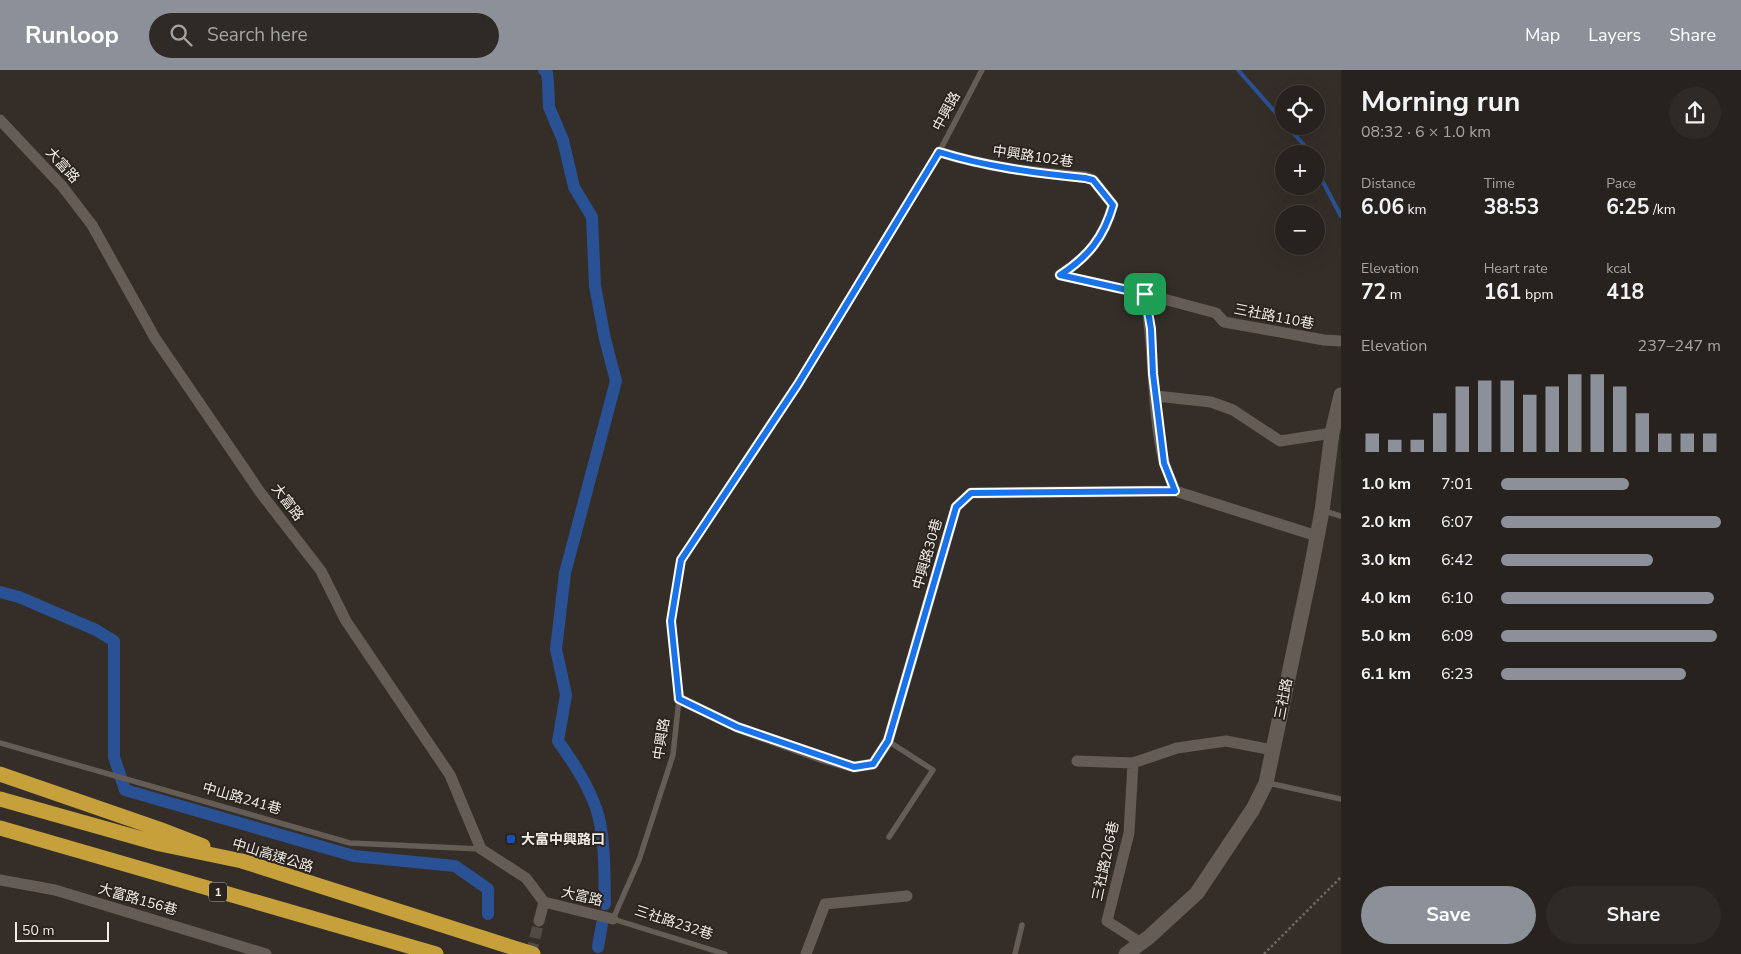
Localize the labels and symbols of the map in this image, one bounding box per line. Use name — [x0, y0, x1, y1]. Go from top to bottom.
street label: 中興路 — [928, 88, 965, 134]
street label: 中興路102巷 — [991, 141, 1074, 172]
street label: 大富路 — [42, 143, 84, 187]
pin — [1124, 273, 1166, 315]
street label: 三社路110巷 — [1232, 299, 1316, 334]
street label: 大富路 — [267, 480, 308, 525]
street label: 中興路30巷 — [908, 517, 947, 592]
street label: 三社路 — [1270, 677, 1297, 722]
street label: 中興路 — [649, 717, 674, 761]
street label: 中山路241巷 — [200, 778, 284, 819]
street label: 三社路206巷 — [1088, 819, 1123, 903]
place label: 大富中興路口 — [521, 830, 605, 849]
marker: 大富中興路口 — [505, 833, 517, 845]
street label: 中山高速公路 — [230, 834, 316, 877]
street label: 大富路156巷 — [96, 879, 180, 920]
road number: 1 — [209, 882, 227, 902]
street label: 大富路 — [559, 883, 604, 910]
street label: 三社路232巷 — [632, 901, 715, 944]
scale bar — [15, 919, 109, 942]

